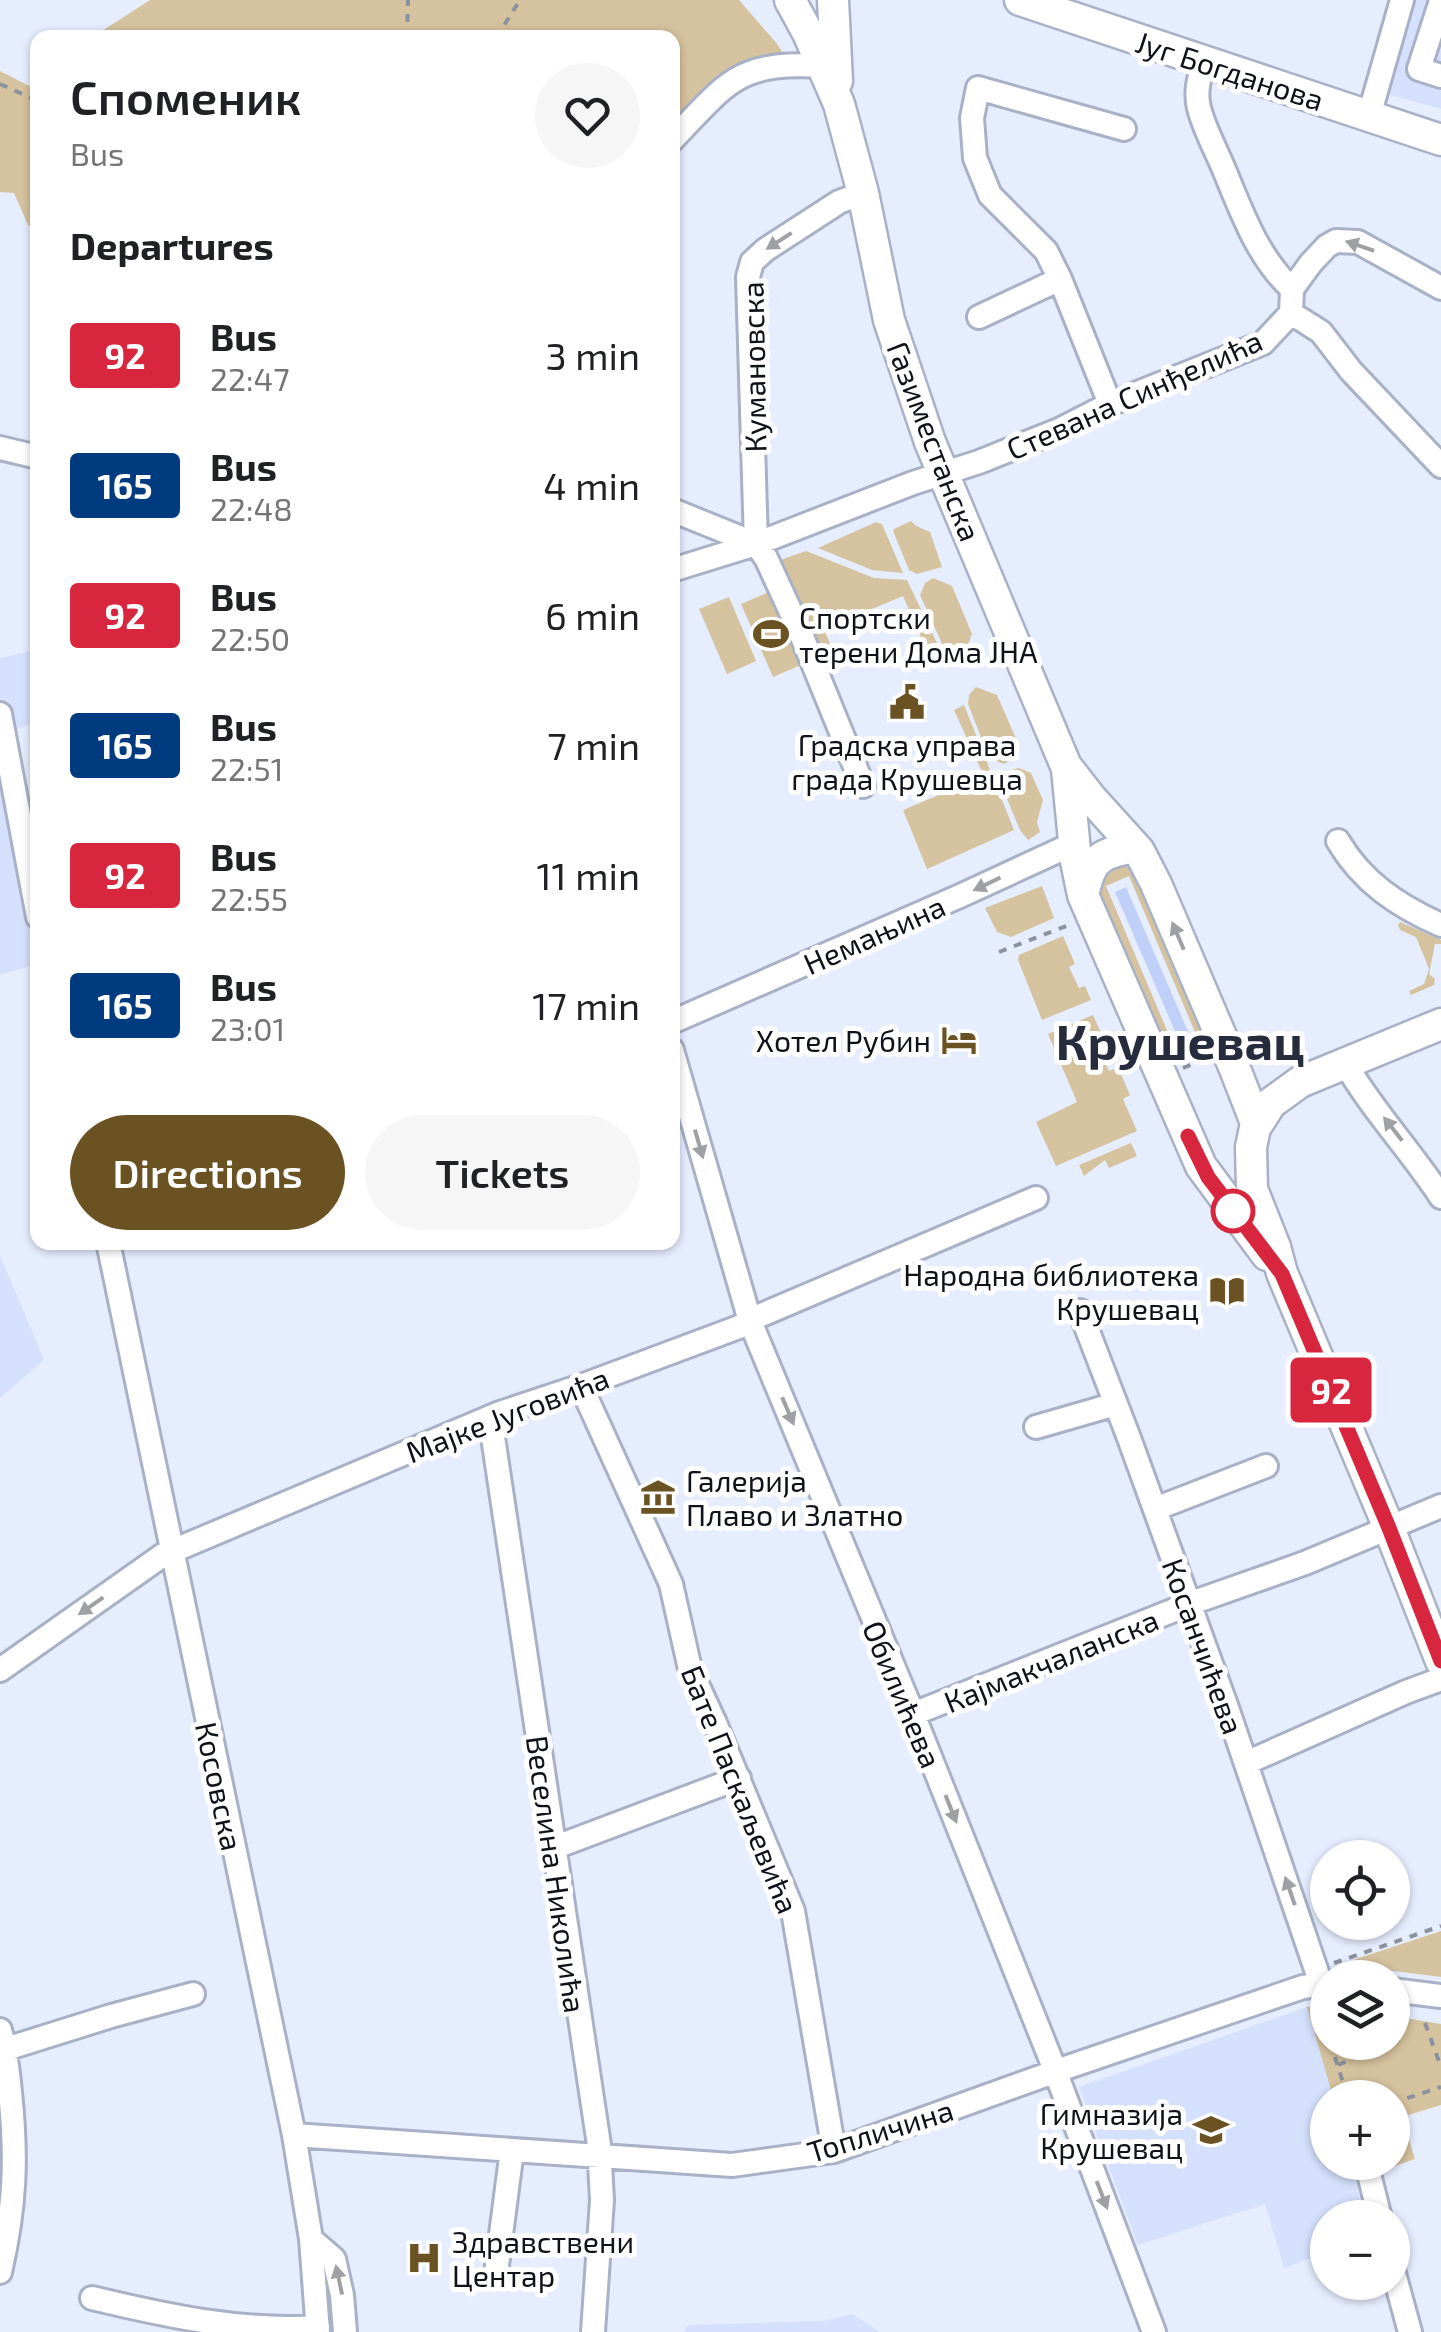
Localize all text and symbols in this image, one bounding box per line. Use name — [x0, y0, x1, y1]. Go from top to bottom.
street label: Југ Богданова — [1131, 23, 1328, 118]
button: heart — [535, 63, 640, 168]
text: Споменик — [70, 67, 301, 125]
text: Bus — [70, 134, 124, 172]
text: Departures — [70, 222, 274, 268]
one-way arrow — [765, 232, 792, 250]
one-way arrow — [1345, 238, 1375, 253]
street label: Кумановска — [734, 281, 773, 453]
text: Bus — [210, 313, 277, 359]
street label: Стевана Синђелића — [1001, 321, 1268, 468]
text: 3 min — [546, 332, 640, 378]
text: 92 — [105, 334, 146, 376]
street label: Газиместанска — [880, 336, 990, 546]
text: 22:47 — [210, 359, 290, 397]
text: Bus — [210, 443, 277, 489]
text: 4 min — [543, 462, 640, 508]
text: 165 — [97, 464, 153, 506]
text: 22:48 — [210, 489, 293, 527]
text: Bus — [210, 573, 277, 619]
text: 6 min — [545, 592, 640, 638]
text: 92 — [105, 594, 146, 636]
place label: Спортски терени Дома ЈНА — [799, 599, 1038, 669]
sports icon: Спортски терени Дома ЈНА — [752, 615, 790, 653]
text: 22:50 — [210, 619, 290, 657]
public building icon: Градска управа града Крушевца — [888, 683, 926, 721]
text: Bus — [210, 703, 277, 749]
text: 7 min — [547, 722, 640, 768]
text: 165 — [97, 724, 153, 766]
place label: Градска управа града Крушевца — [791, 726, 1023, 797]
text: 22:51 — [210, 749, 283, 787]
text: Bus — [210, 833, 277, 879]
text: 11 min — [536, 852, 640, 898]
text: 92 — [105, 854, 146, 896]
one-way arrow — [972, 875, 1001, 892]
text: 22:55 — [210, 879, 288, 917]
street label: Немањина — [798, 887, 950, 981]
one-way arrow — [1170, 921, 1186, 951]
text: Bus — [210, 963, 277, 1009]
text: 17 min — [532, 982, 640, 1028]
text: 165 — [97, 984, 153, 1026]
text: 23:01 — [210, 1009, 285, 1047]
district label: Крушевац — [1056, 1010, 1305, 1071]
hotel icon: Хотел Рубин — [940, 1021, 978, 1059]
place label: Хотел Рубин — [756, 1022, 931, 1059]
button: Directions — [70, 1115, 345, 1230]
button: Tickets — [365, 1115, 640, 1230]
one-way arrow — [1383, 1117, 1404, 1142]
one-way arrow — [692, 1129, 707, 1159]
unlabelled marker — [1212, 1190, 1254, 1232]
place label: Народна библиотека Крушевац — [903, 1256, 1199, 1327]
library icon: Народна библиотека Крушевац — [1208, 1272, 1246, 1310]
line badge: 92 — [1286, 1358, 1376, 1422]
street label: Мајке Југовића — [400, 1359, 614, 1470]
text: 92 — [1311, 1369, 1352, 1411]
one-way arrow — [780, 1396, 796, 1426]
place label: Галерија Плаво и Златно — [686, 1462, 903, 1532]
museum icon: Галерија Плаво и Златно — [639, 1478, 677, 1516]
street label: Косанчићева — [1156, 1553, 1252, 1739]
one-way arrow — [78, 1596, 104, 1615]
street label: Кајмакчаланска — [939, 1601, 1163, 1719]
street label: Обилићева — [856, 1615, 950, 1773]
street label: Бате Паскаљевића — [675, 1660, 807, 1918]
street label: Косовска — [189, 1718, 251, 1854]
street label: Веселина Николића — [520, 1733, 594, 2015]
one-way arrow — [943, 1794, 959, 1824]
map controls — [1310, 1840, 1410, 2300]
button: locate — [1310, 1840, 1410, 1940]
one-way arrow — [1282, 1876, 1297, 1906]
button: layers — [1310, 1960, 1410, 2060]
button: + — [1310, 2080, 1410, 2180]
street label: Топличина — [803, 2091, 957, 2169]
place label: Гимназија Крушевац — [1040, 2095, 1183, 2166]
school or university icon: Гимназија Крушевац — [1192, 2111, 1230, 2149]
one-way arrow — [1095, 2181, 1110, 2211]
button: − — [1310, 2200, 1410, 2300]
place label: Здравствени Центар — [452, 2223, 634, 2293]
hospital icon: Здравствени Центар — [405, 2239, 443, 2277]
one-way arrow — [330, 2264, 346, 2295]

